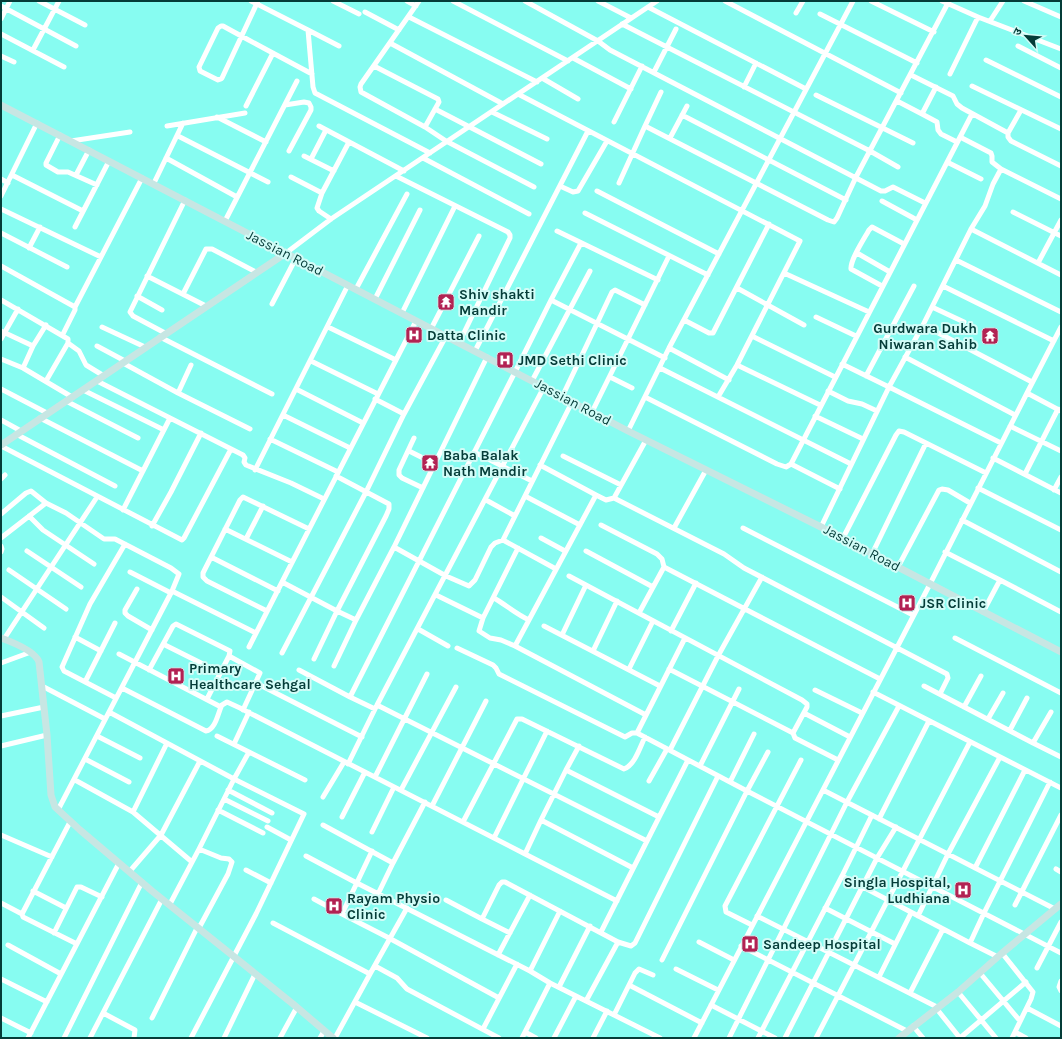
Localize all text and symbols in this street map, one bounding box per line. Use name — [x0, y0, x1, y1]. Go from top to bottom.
north arrow — [1006, 16, 1046, 56]
text: उ — [1010, 25, 1025, 38]
street label: Jassian Road — [244, 226, 326, 280]
place label: Shiv shakti Mandir — [459, 286, 535, 319]
temple icon: Shiv shakti Mandir — [436, 292, 456, 312]
place label: Gurdwara Dukh Niwaran Sahib — [873, 320, 977, 353]
hospital icon: Datta Clinic — [404, 325, 424, 345]
temple icon: Gurdwara Dukh Niwaran Sahib — [980, 326, 1000, 346]
place label: Datta Clinic — [427, 327, 506, 344]
hospital icon: JMD Sethi Clinic — [495, 350, 515, 370]
place label: JMD Sethi Clinic — [518, 352, 627, 369]
street label: Jassian Road — [532, 375, 614, 429]
place label: Baba Balak Nath Mandir — [443, 447, 527, 480]
temple icon: Baba Balak Nath Mandir — [420, 453, 440, 473]
street label: Jassian Road — [821, 521, 903, 575]
hospital icon: JSR Clinic — [897, 593, 917, 613]
place label: JSR Clinic — [920, 595, 986, 612]
place label: Primary Healthcare Sehgal — [189, 660, 311, 693]
hospital icon: Primary Healthcare Sehgal — [166, 666, 186, 686]
place label: Singla Hospital, Ludhiana — [844, 874, 950, 907]
hospital icon: Singla Hospital, Ludhiana — [953, 880, 973, 900]
place label: Rayam Physio Clinic — [347, 890, 440, 923]
hospital icon: Rayam Physio Clinic — [324, 896, 344, 916]
hospital icon: Sandeep Hospital — [740, 934, 760, 954]
place label: Sandeep Hospital — [763, 936, 881, 953]

